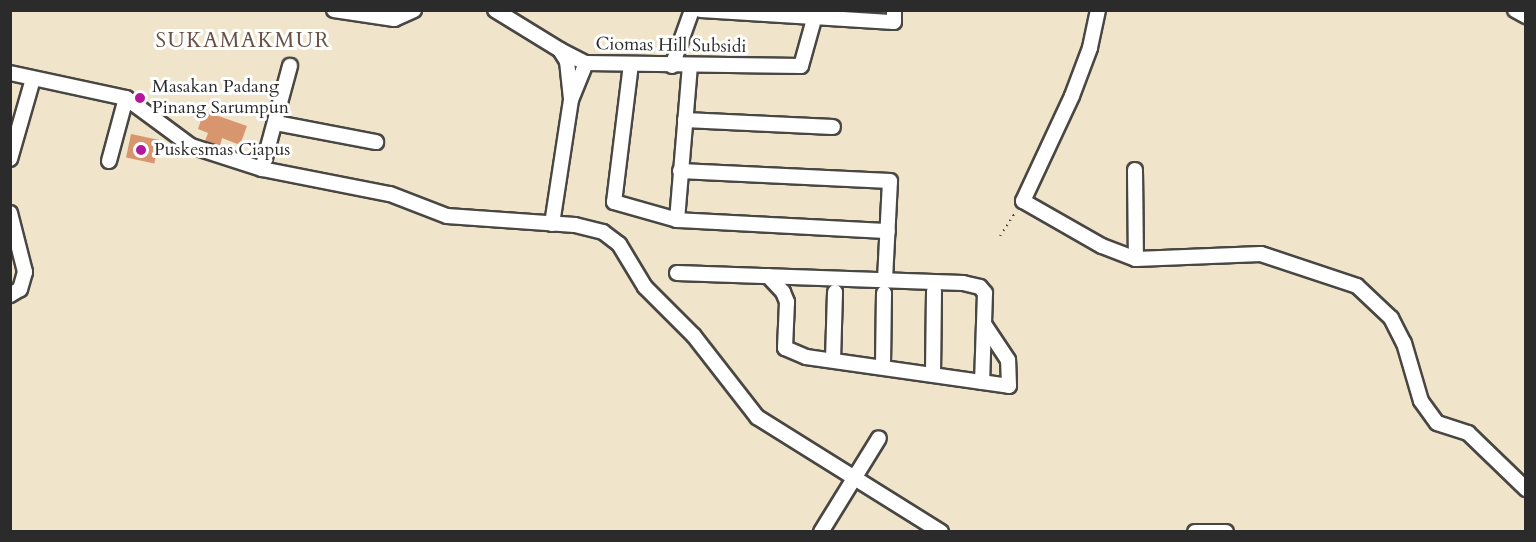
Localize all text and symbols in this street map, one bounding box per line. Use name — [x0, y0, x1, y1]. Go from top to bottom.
district label: SUKAMAKMUR — [155, 28, 331, 54]
street label: Ciomas Hill Subsidi — [595, 34, 747, 58]
place label: Masakan Padang Pinang Sarumpun — [152, 77, 289, 119]
marker: Masakan Padang Pinang Sarumpun — [133, 91, 147, 105]
place label: Puskesmas Ciapus — [154, 139, 290, 161]
marker: Puskesmas Ciapus — [132, 141, 150, 159]

